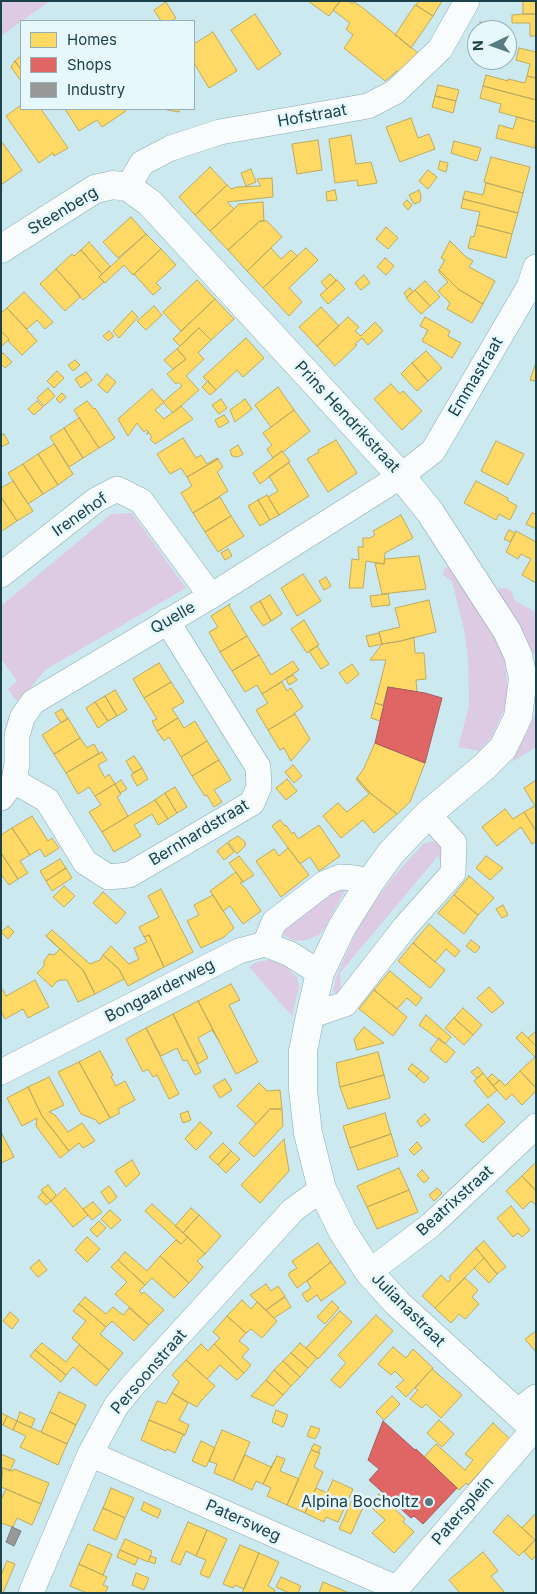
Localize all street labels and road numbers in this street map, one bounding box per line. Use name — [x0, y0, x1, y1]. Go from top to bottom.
street label: Hofstraat — [276, 100, 348, 132]
street label: Steenberg — [25, 183, 101, 239]
street label: Emmastraat — [445, 334, 507, 420]
street label: Prins Hendrikstraat — [291, 357, 403, 477]
street label: Irenehof — [49, 489, 111, 541]
street label: Quelle — [147, 598, 199, 638]
street label: Bernhardstraat — [146, 796, 252, 870]
street label: Bongaarderweg — [102, 955, 218, 1027]
street label: Beatrixstraat — [413, 1162, 497, 1240]
street label: Julianastraat — [367, 1269, 449, 1351]
street label: Persoonstraat — [107, 1326, 191, 1418]
street label: Patersplein — [428, 1473, 498, 1549]
street label: Patersweg — [203, 1496, 283, 1546]

